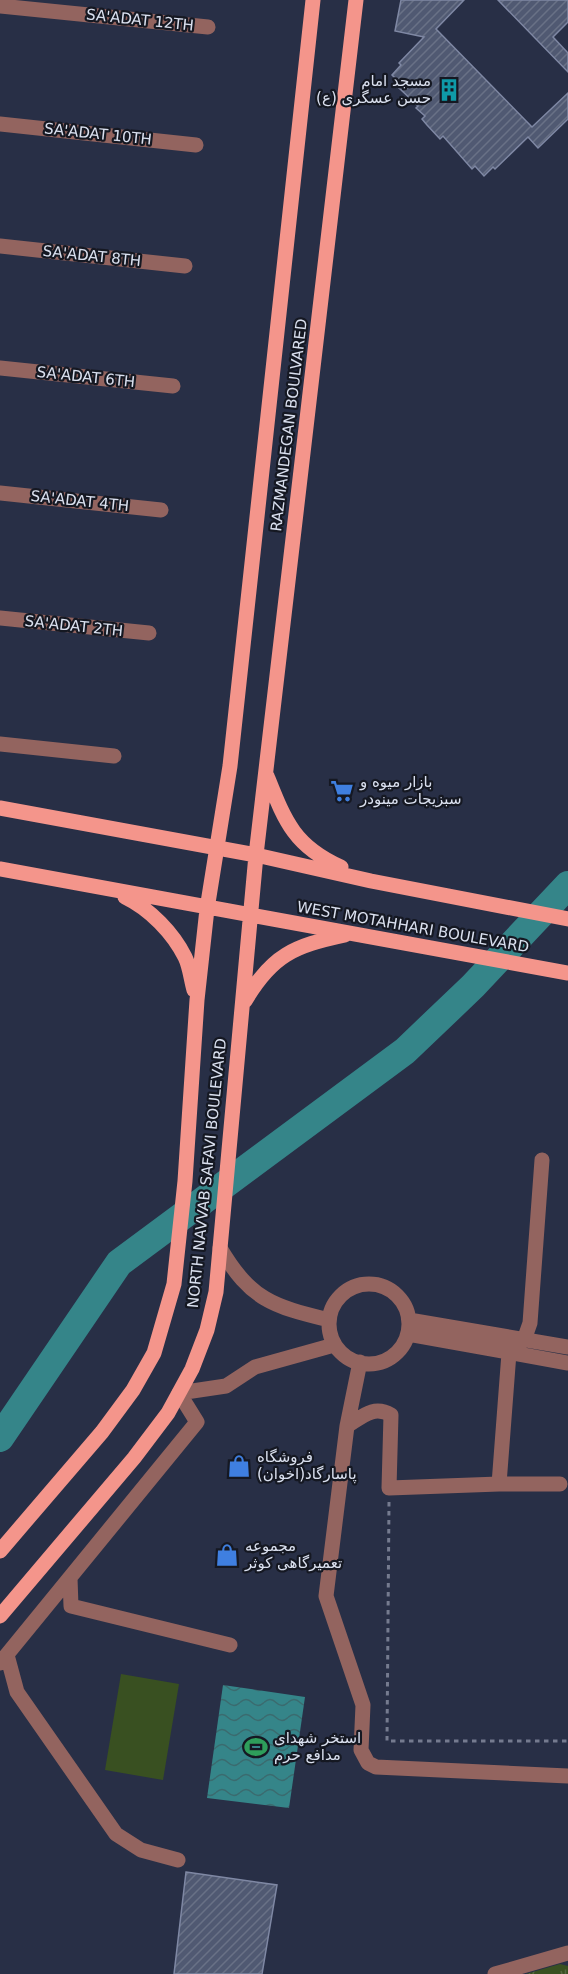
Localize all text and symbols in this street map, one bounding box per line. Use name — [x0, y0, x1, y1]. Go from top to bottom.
street label: SA'ADAT 12TH — [85, 5, 195, 35]
place label: مسجد امام حسن عسگری (ع) — [316, 72, 431, 107]
building icon: مسجد امام حسن عسگری (ع) — [436, 77, 462, 103]
street label: SA'ADAT 10TH — [43, 119, 153, 149]
street label: SA'ADAT 8TH — [42, 242, 142, 270]
street label: RAZMANDEGAN BOULVARED — [267, 318, 311, 532]
street label: SA'ADAT 6TH — [36, 363, 136, 391]
street label: SA'ADAT 4TH — [30, 487, 130, 515]
street label: SA'ADAT 2TH — [24, 612, 124, 640]
place label: بازار میوه و سبزیجات مینودر — [359, 773, 461, 808]
supermarket icon: بازار میوه و سبزیجات مینودر — [329, 778, 355, 804]
street label: WEST MOTAHHARI BOULEVARD — [296, 898, 530, 956]
street label: NORTH NAVVAB SAFAVI BOULEVARD — [184, 1037, 230, 1309]
place label: فروشگاه پاسارگاد(اخوان) — [257, 1448, 357, 1484]
shop icon: فروشگاه پاسارگاد(اخوان) — [226, 1453, 252, 1479]
place label: مجموعه تعمیرگاهی کوثر — [244, 1537, 342, 1572]
shop icon: مجموعه تعمیرگاهی کوثر — [214, 1542, 240, 1568]
place label: استخر شهدای مدافع حرم — [274, 1729, 361, 1764]
sports icon: استخر شهدای مدافع حرم — [243, 1734, 269, 1760]

